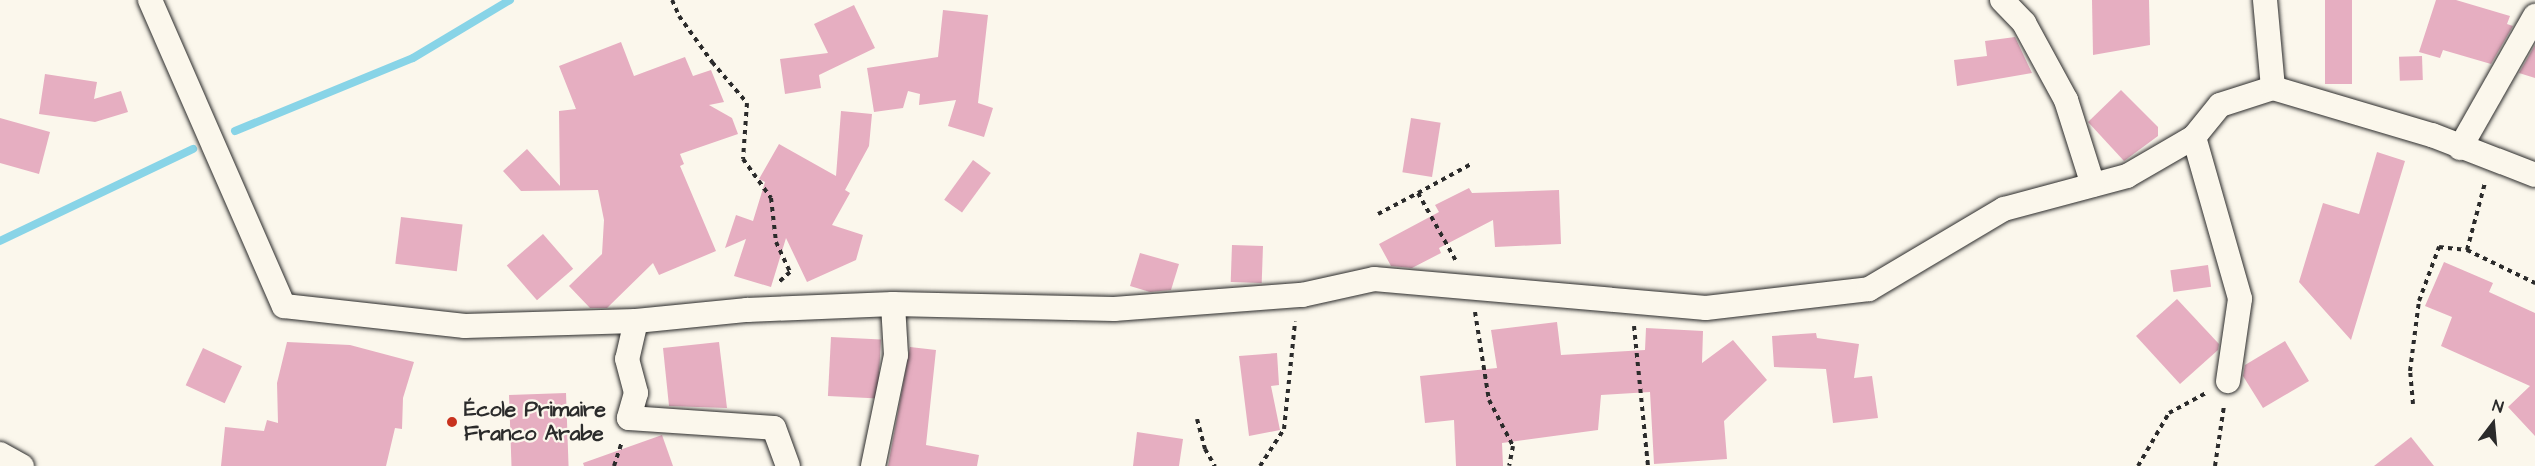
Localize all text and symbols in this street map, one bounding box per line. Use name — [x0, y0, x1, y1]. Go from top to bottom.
north arrow — [2463, 394, 2523, 454]
text: N — [2490, 395, 2506, 419]
place label: École Primaire Franco Arabe — [464, 397, 606, 447]
marker: École Primaire Franco Arabe — [445, 415, 459, 429]

